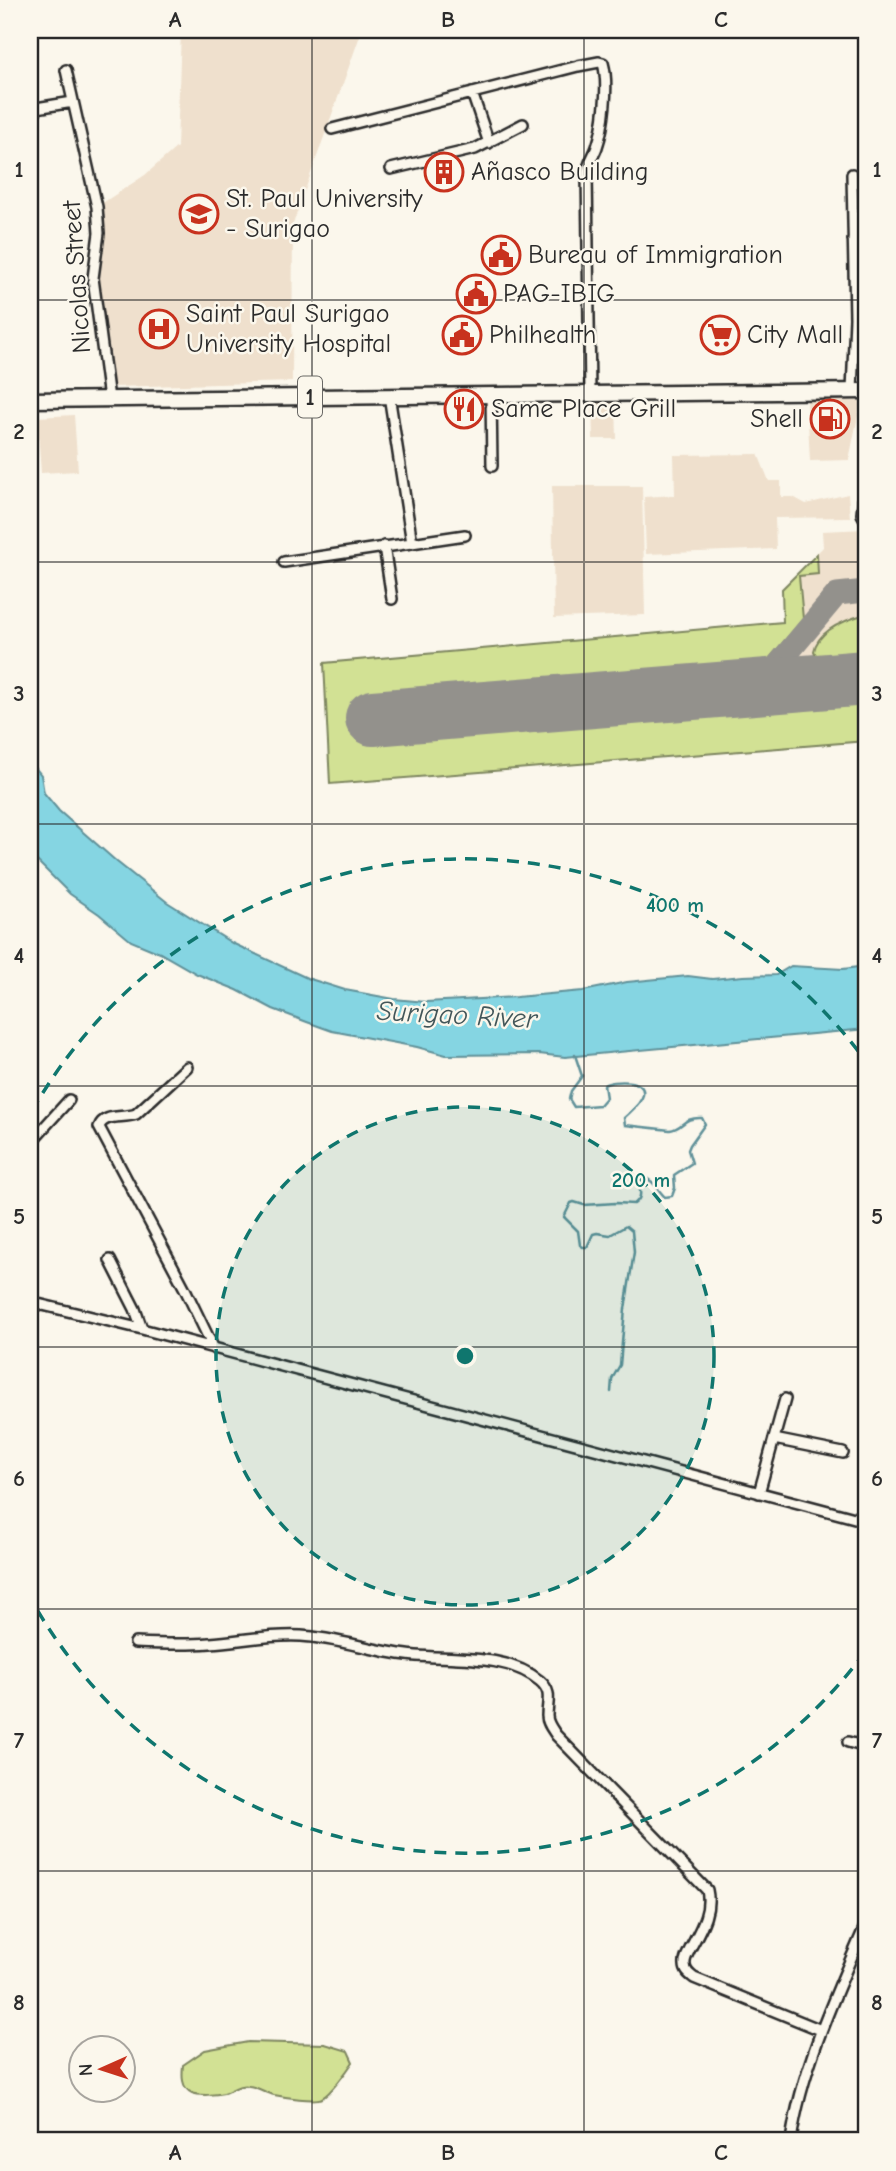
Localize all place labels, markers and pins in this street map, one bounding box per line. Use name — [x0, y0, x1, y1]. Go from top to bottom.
building icon: Añasco Building — [423, 151, 465, 193]
place label: Añasco Building — [471, 157, 648, 187]
place label: St. Paul University - Surigao — [226, 184, 423, 244]
school or university icon: St. Paul University - Surigao — [178, 193, 220, 235]
public building icon: Bureau of Immigration — [480, 234, 522, 276]
place label: Bureau of Immigration — [528, 240, 783, 270]
public building icon: PAG-IBIG — [455, 273, 497, 315]
place label: PAG-IBIG — [503, 279, 615, 309]
place label: Saint Paul Surigao University Hospital — [186, 299, 391, 359]
hospital icon: Saint Paul Surigao University Hospital — [138, 308, 180, 350]
public building icon: Philhealth — [441, 314, 483, 356]
supermarket icon: City Mall — [699, 314, 741, 356]
place label: Philhealth — [489, 320, 597, 350]
place label: City Mall — [747, 320, 843, 350]
restaurant icon: Same Place Grill — [443, 388, 485, 430]
place label: Same Place Grill — [491, 394, 676, 424]
fuel station icon: Shell — [809, 398, 851, 440]
place label: Shell — [750, 404, 803, 434]
centre of rings — [453, 1344, 477, 1368]

